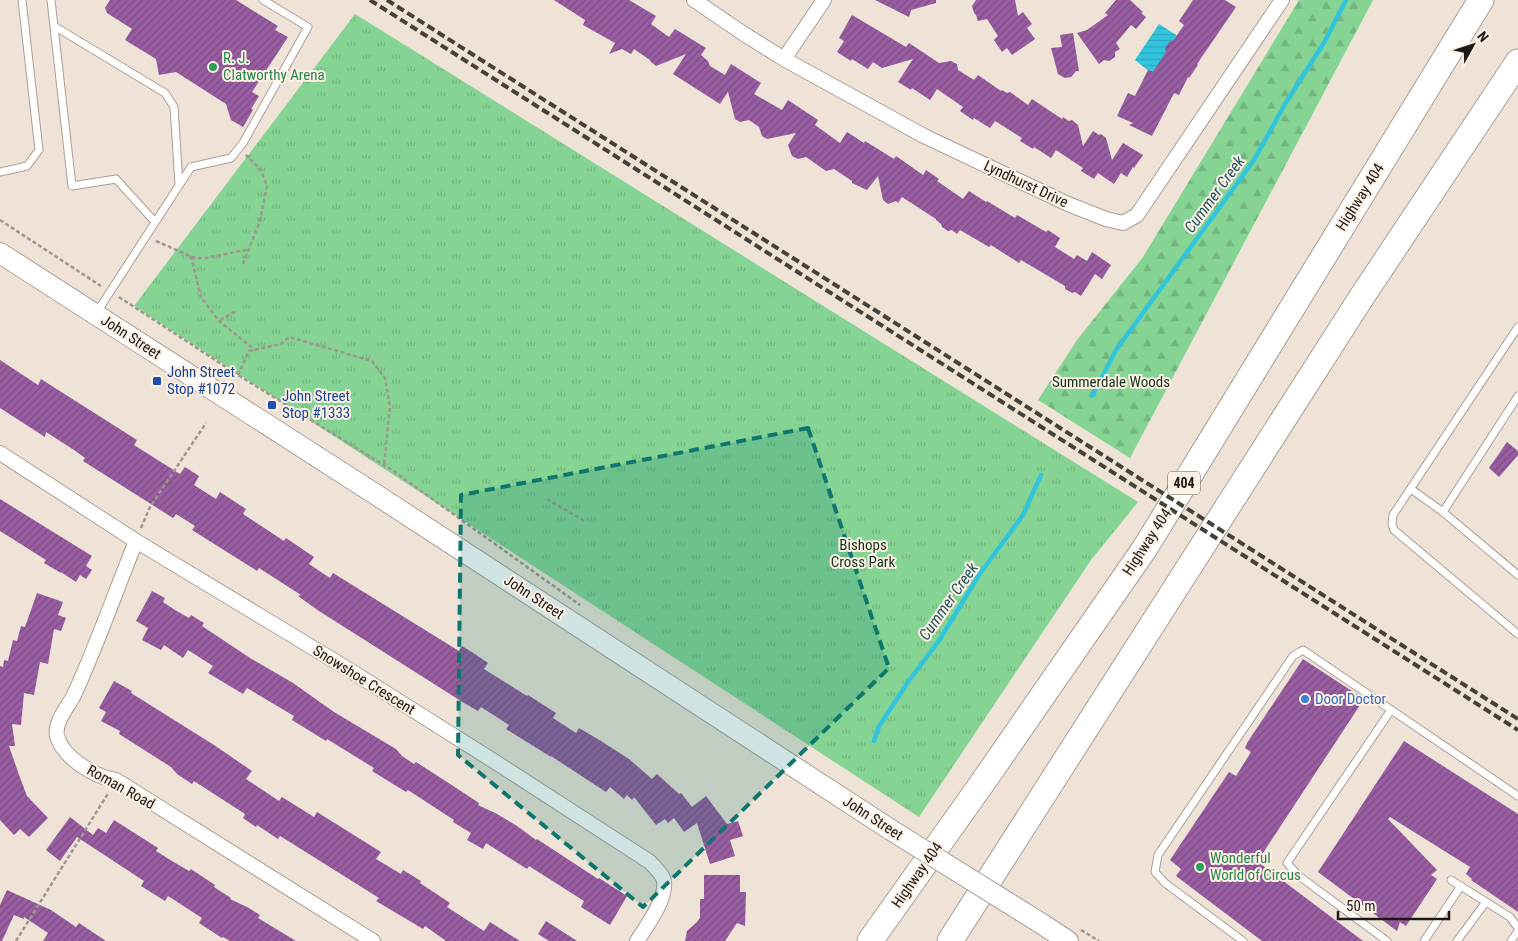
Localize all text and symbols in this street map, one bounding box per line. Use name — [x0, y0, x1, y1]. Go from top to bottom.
north arrow — [1448, 20, 1498, 70]
text: N — [1474, 28, 1492, 45]
place label: R. J. Clatworthy Arena — [223, 49, 325, 84]
marker: R. J. Clatworthy Arena — [207, 61, 219, 73]
water label: Cummer Creek — [1180, 151, 1249, 236]
street label: Lyndhurst Drive — [981, 157, 1071, 211]
street label: Highway 404 — [1332, 160, 1388, 234]
street label: John Street — [98, 311, 164, 363]
place label: John Street Stop #1072 — [167, 363, 235, 398]
park label: Summerdale Woods — [1052, 373, 1170, 391]
marker: John Street Stop #1072 — [151, 375, 163, 387]
place label: John Street Stop #1333 — [282, 387, 350, 422]
marker: John Street Stop #1333 — [266, 399, 278, 411]
road number: 404 — [1168, 472, 1200, 494]
street label: Highway 404 — [1119, 505, 1175, 579]
park label: Bishops Cross Park — [831, 536, 895, 571]
water label: Cummer Creek — [915, 558, 983, 644]
street label: John Street — [501, 571, 567, 623]
street label: Snowshoe Crescent — [310, 641, 418, 719]
place label: Door Doctor — [1315, 690, 1386, 708]
marker: Door Doctor — [1299, 693, 1311, 705]
street label: Roman Road — [84, 761, 158, 813]
street label: John Street — [840, 792, 906, 844]
street label: Highway 404 — [888, 839, 946, 911]
place label: Wonderful World of Circus — [1210, 849, 1301, 884]
marker: Wonderful World of Circus — [1194, 861, 1206, 873]
scale bar — [1338, 888, 1449, 920]
text: 50 m — [1346, 897, 1376, 915]

